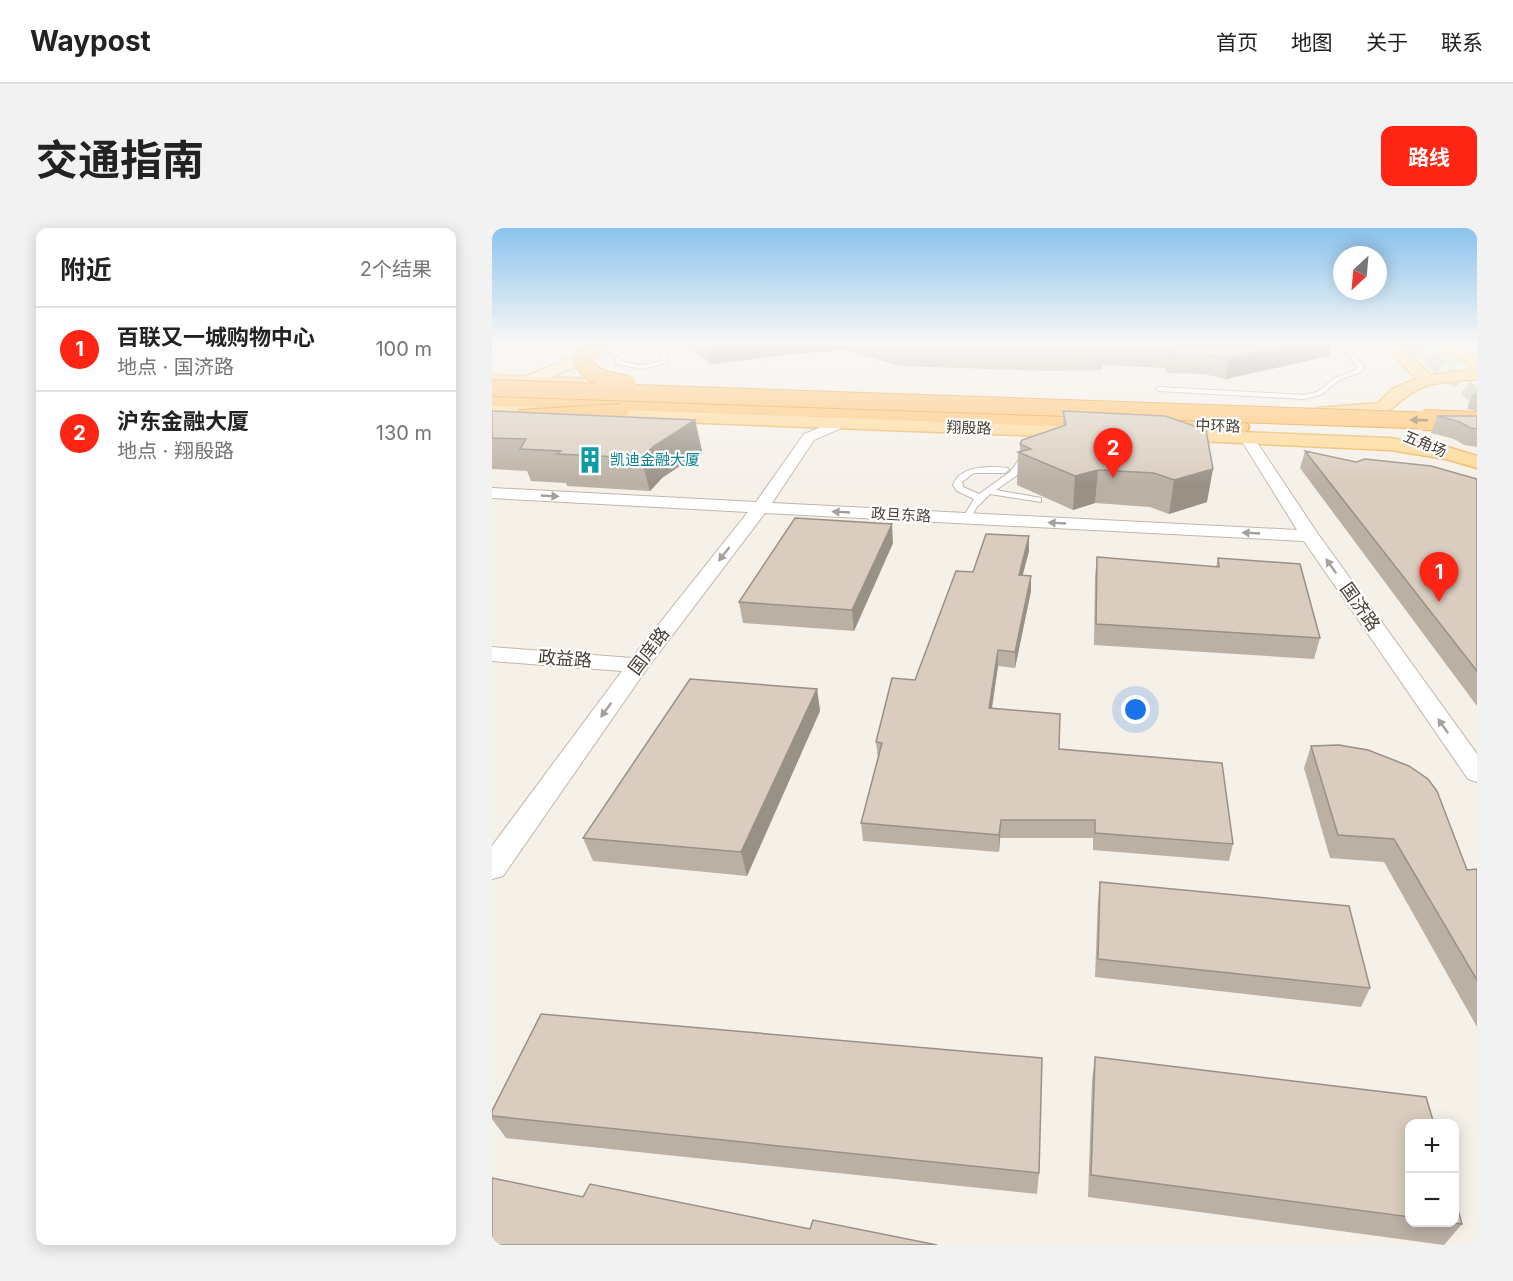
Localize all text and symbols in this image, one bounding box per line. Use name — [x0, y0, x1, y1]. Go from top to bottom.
text: Waypost — [30, 24, 151, 58]
text: 首页 — [1216, 30, 1258, 55]
text: 地图 — [1291, 30, 1333, 55]
text: 关于 — [1366, 30, 1408, 55]
text: 联系 — [1441, 30, 1483, 55]
button: 路线 — [1381, 126, 1477, 186]
text: 交通指南 — [36, 134, 204, 185]
north arrow — [1333, 246, 1387, 300]
text: 附近 — [60, 254, 112, 285]
text: 2个结果 — [360, 257, 432, 281]
text: 百联又一城购物中心 — [117, 324, 315, 350]
text: 1 — [75, 337, 84, 361]
text: 100 m — [375, 337, 432, 361]
text: 地点 · 国济路 — [117, 355, 234, 379]
text: 沪东金融大厦 — [117, 408, 249, 434]
street label: 中环路 — [1195, 415, 1241, 436]
one-way arrow — [1409, 415, 1428, 424]
street label: 翔殷路 — [946, 417, 992, 438]
text: 2 — [73, 421, 86, 445]
text: 130 m — [376, 421, 432, 445]
street label: 五角场 — [1401, 426, 1450, 461]
pin: 2 — [1094, 428, 1132, 478]
text: 地点 · 翔殷路 — [117, 439, 234, 463]
building icon: 凯迪金融大厦 — [575, 445, 605, 475]
place label: 凯迪金融大厦 — [610, 450, 700, 469]
one-way arrow — [541, 491, 560, 501]
street label: 政旦东路 — [871, 503, 931, 526]
one-way arrow — [831, 508, 850, 517]
one-way arrow — [1047, 519, 1066, 528]
one-way arrow — [1242, 529, 1261, 538]
one-way arrow — [718, 547, 730, 562]
pin: 1 — [1420, 552, 1458, 602]
one-way arrow — [1325, 559, 1337, 575]
street label: 国济路 — [1336, 579, 1384, 635]
street label: 国庠路 — [624, 623, 673, 679]
street label: 政益路 — [537, 646, 593, 671]
your location — [1121, 695, 1150, 724]
one-way arrow — [600, 701, 612, 717]
one-way arrow — [1437, 718, 1449, 734]
map controls — [1405, 1119, 1459, 1227]
button: + — [1405, 1119, 1459, 1173]
button: − — [1405, 1173, 1459, 1227]

